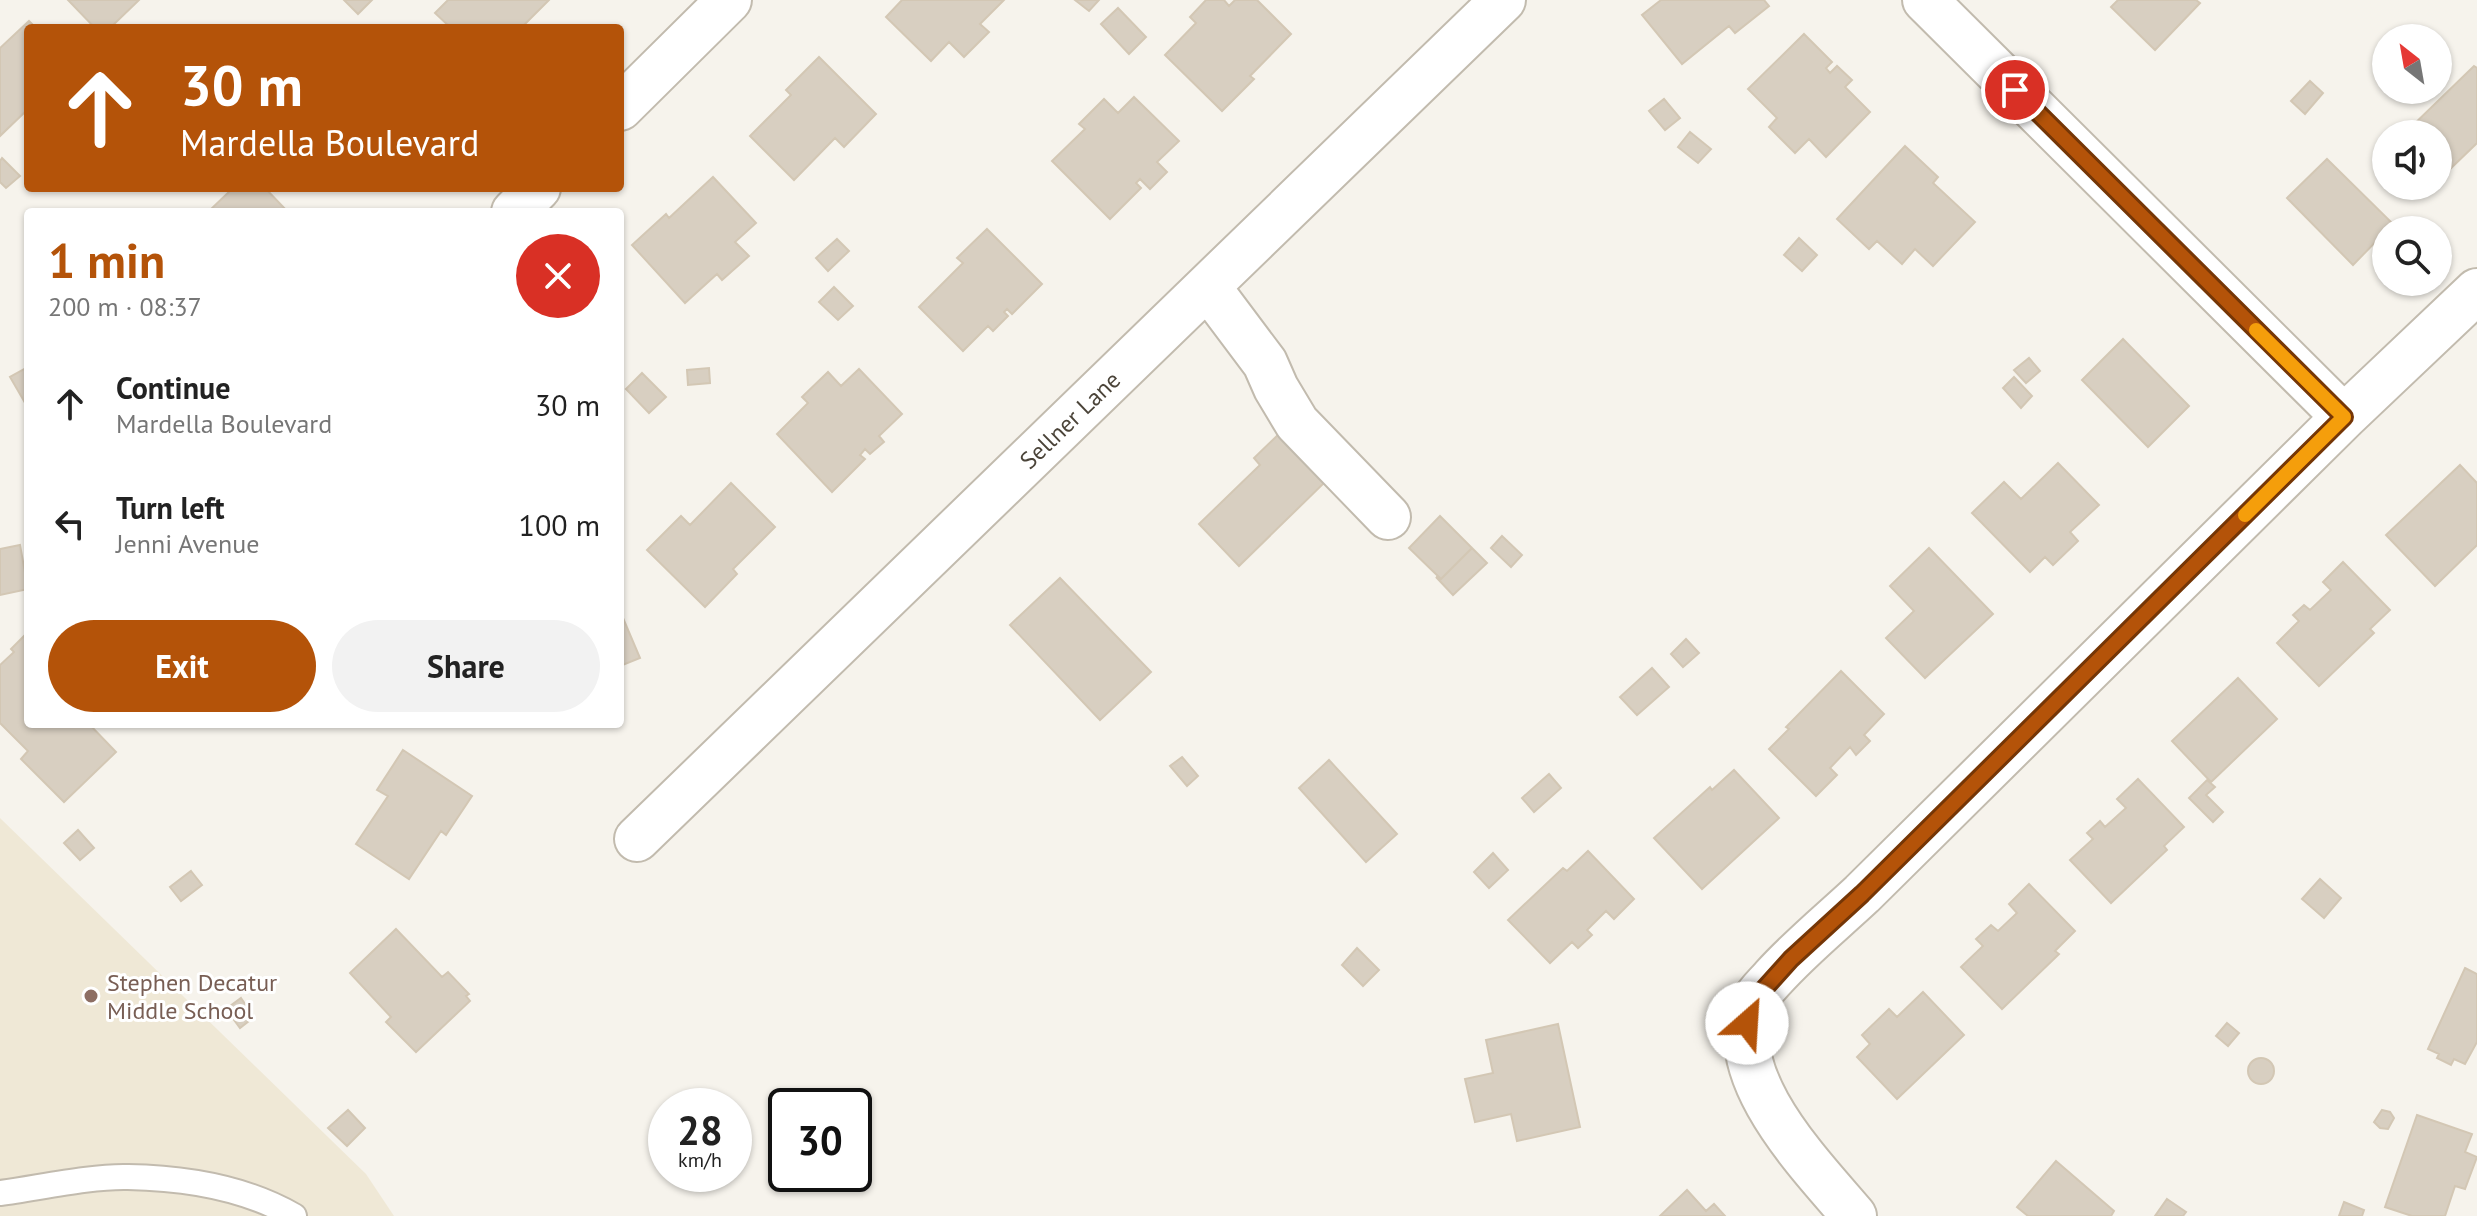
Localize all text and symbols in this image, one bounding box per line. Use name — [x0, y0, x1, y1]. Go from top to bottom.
north arrow — [2372, 24, 2452, 104]
map controls — [2372, 24, 2452, 296]
text: 30 m — [180, 49, 303, 121]
icon: ahead — [48, 56, 152, 160]
pin — [1981, 56, 2049, 124]
icon: arrive — [1993, 68, 2037, 112]
text: Mardella Boulevard — [180, 119, 479, 166]
button: sound — [2372, 120, 2452, 200]
button: search — [2372, 216, 2452, 296]
text: 1 min — [48, 229, 165, 291]
button: close — [516, 234, 600, 318]
text: 200 m · 08:37 — [48, 290, 202, 323]
street label: Sellner Lane — [1013, 364, 1127, 476]
text: Continue — [116, 368, 230, 407]
icon: ahead — [48, 382, 92, 426]
text: 30 m — [535, 385, 600, 424]
text: Mardella Boulevard — [116, 407, 332, 440]
text: Turn left — [116, 488, 224, 527]
icon: left — [48, 502, 92, 546]
text: 100 m — [519, 505, 600, 544]
text: Jenni Avenue — [116, 527, 260, 560]
button: Exit — [48, 620, 316, 712]
button: Share — [332, 620, 600, 712]
place label: Stephen Decatur Middle School — [107, 967, 277, 1026]
position arrow — [1705, 981, 1789, 1065]
marker: Stephen Decatur Middle School — [82, 987, 100, 1005]
speed limit sign: 30 — [768, 1088, 872, 1192]
text: 28 — [677, 1104, 723, 1156]
text: km/h — [678, 1147, 722, 1173]

